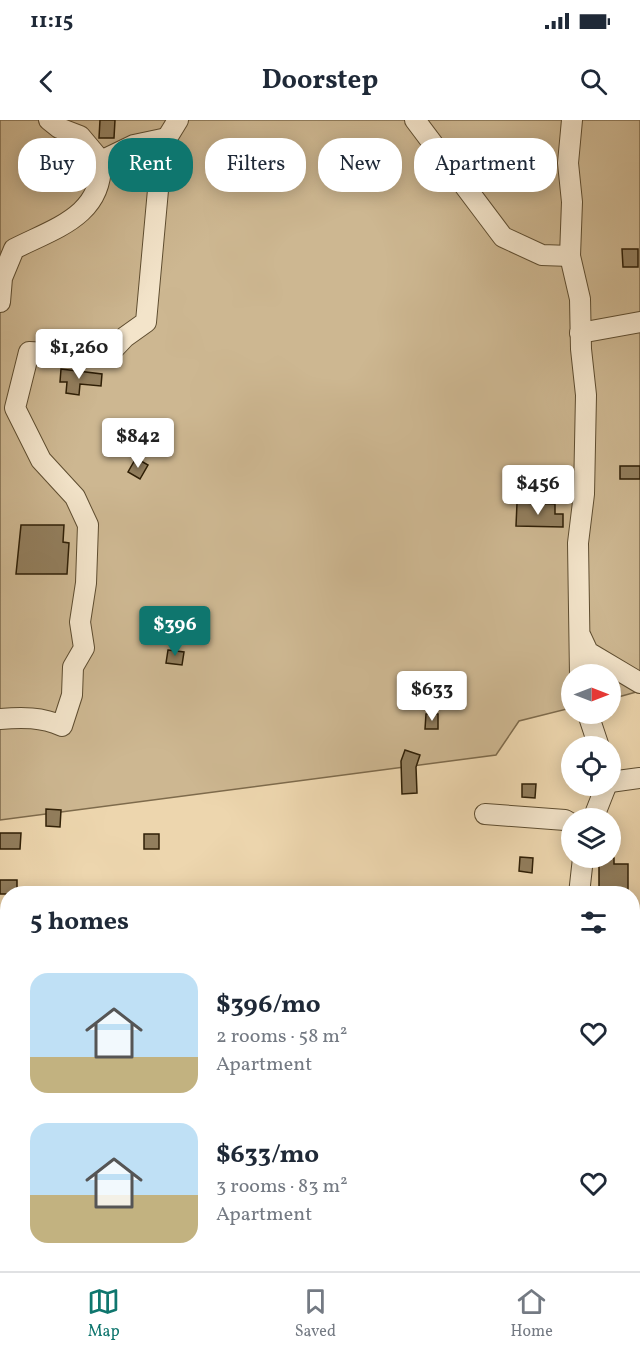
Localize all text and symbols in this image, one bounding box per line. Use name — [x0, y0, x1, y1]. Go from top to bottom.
text: 11:15 — [30, 6, 73, 37]
text: Doorstep — [262, 62, 378, 100]
icon: back — [30, 65, 63, 98]
icon: search — [577, 65, 610, 98]
chip: Buy — [18, 138, 96, 192]
chip: Rent — [108, 138, 193, 192]
chip: Filters — [205, 138, 306, 192]
chip: New — [318, 138, 402, 192]
chip: Apartment — [414, 138, 557, 192]
pin: $1,260 — [30, 329, 128, 380]
text: $1,260 — [50, 334, 108, 362]
pin: $842 — [102, 418, 174, 469]
text: $842 — [116, 423, 160, 451]
pin: $456 — [502, 465, 574, 516]
text: $456 — [516, 470, 560, 498]
pin: $396 — [139, 606, 211, 657]
text: $396 — [153, 611, 197, 639]
north arrow — [561, 664, 621, 724]
map controls — [561, 664, 621, 868]
pin: $633 — [396, 671, 468, 722]
text: $633 — [411, 676, 453, 704]
button: locate — [561, 736, 621, 796]
button: layers — [561, 808, 621, 868]
text: 5 homes — [30, 904, 129, 940]
icon: filters — [577, 906, 610, 939]
text: $396/mo — [216, 987, 321, 1023]
icon: home — [78, 997, 150, 1069]
icon: heart — [577, 1017, 610, 1050]
text: 2 rooms · 58 m² — [216, 1023, 347, 1051]
text: Apartment — [216, 1051, 312, 1079]
text: $633/mo — [216, 1137, 319, 1173]
icon: home — [78, 1147, 150, 1219]
icon: heart — [577, 1167, 610, 1200]
text: 3 rooms · 83 m² — [216, 1173, 348, 1201]
text: Apartment — [216, 1201, 312, 1229]
tab: Map — [87, 1285, 120, 1343]
tab: Saved — [295, 1285, 336, 1343]
tab: Home — [510, 1285, 553, 1343]

